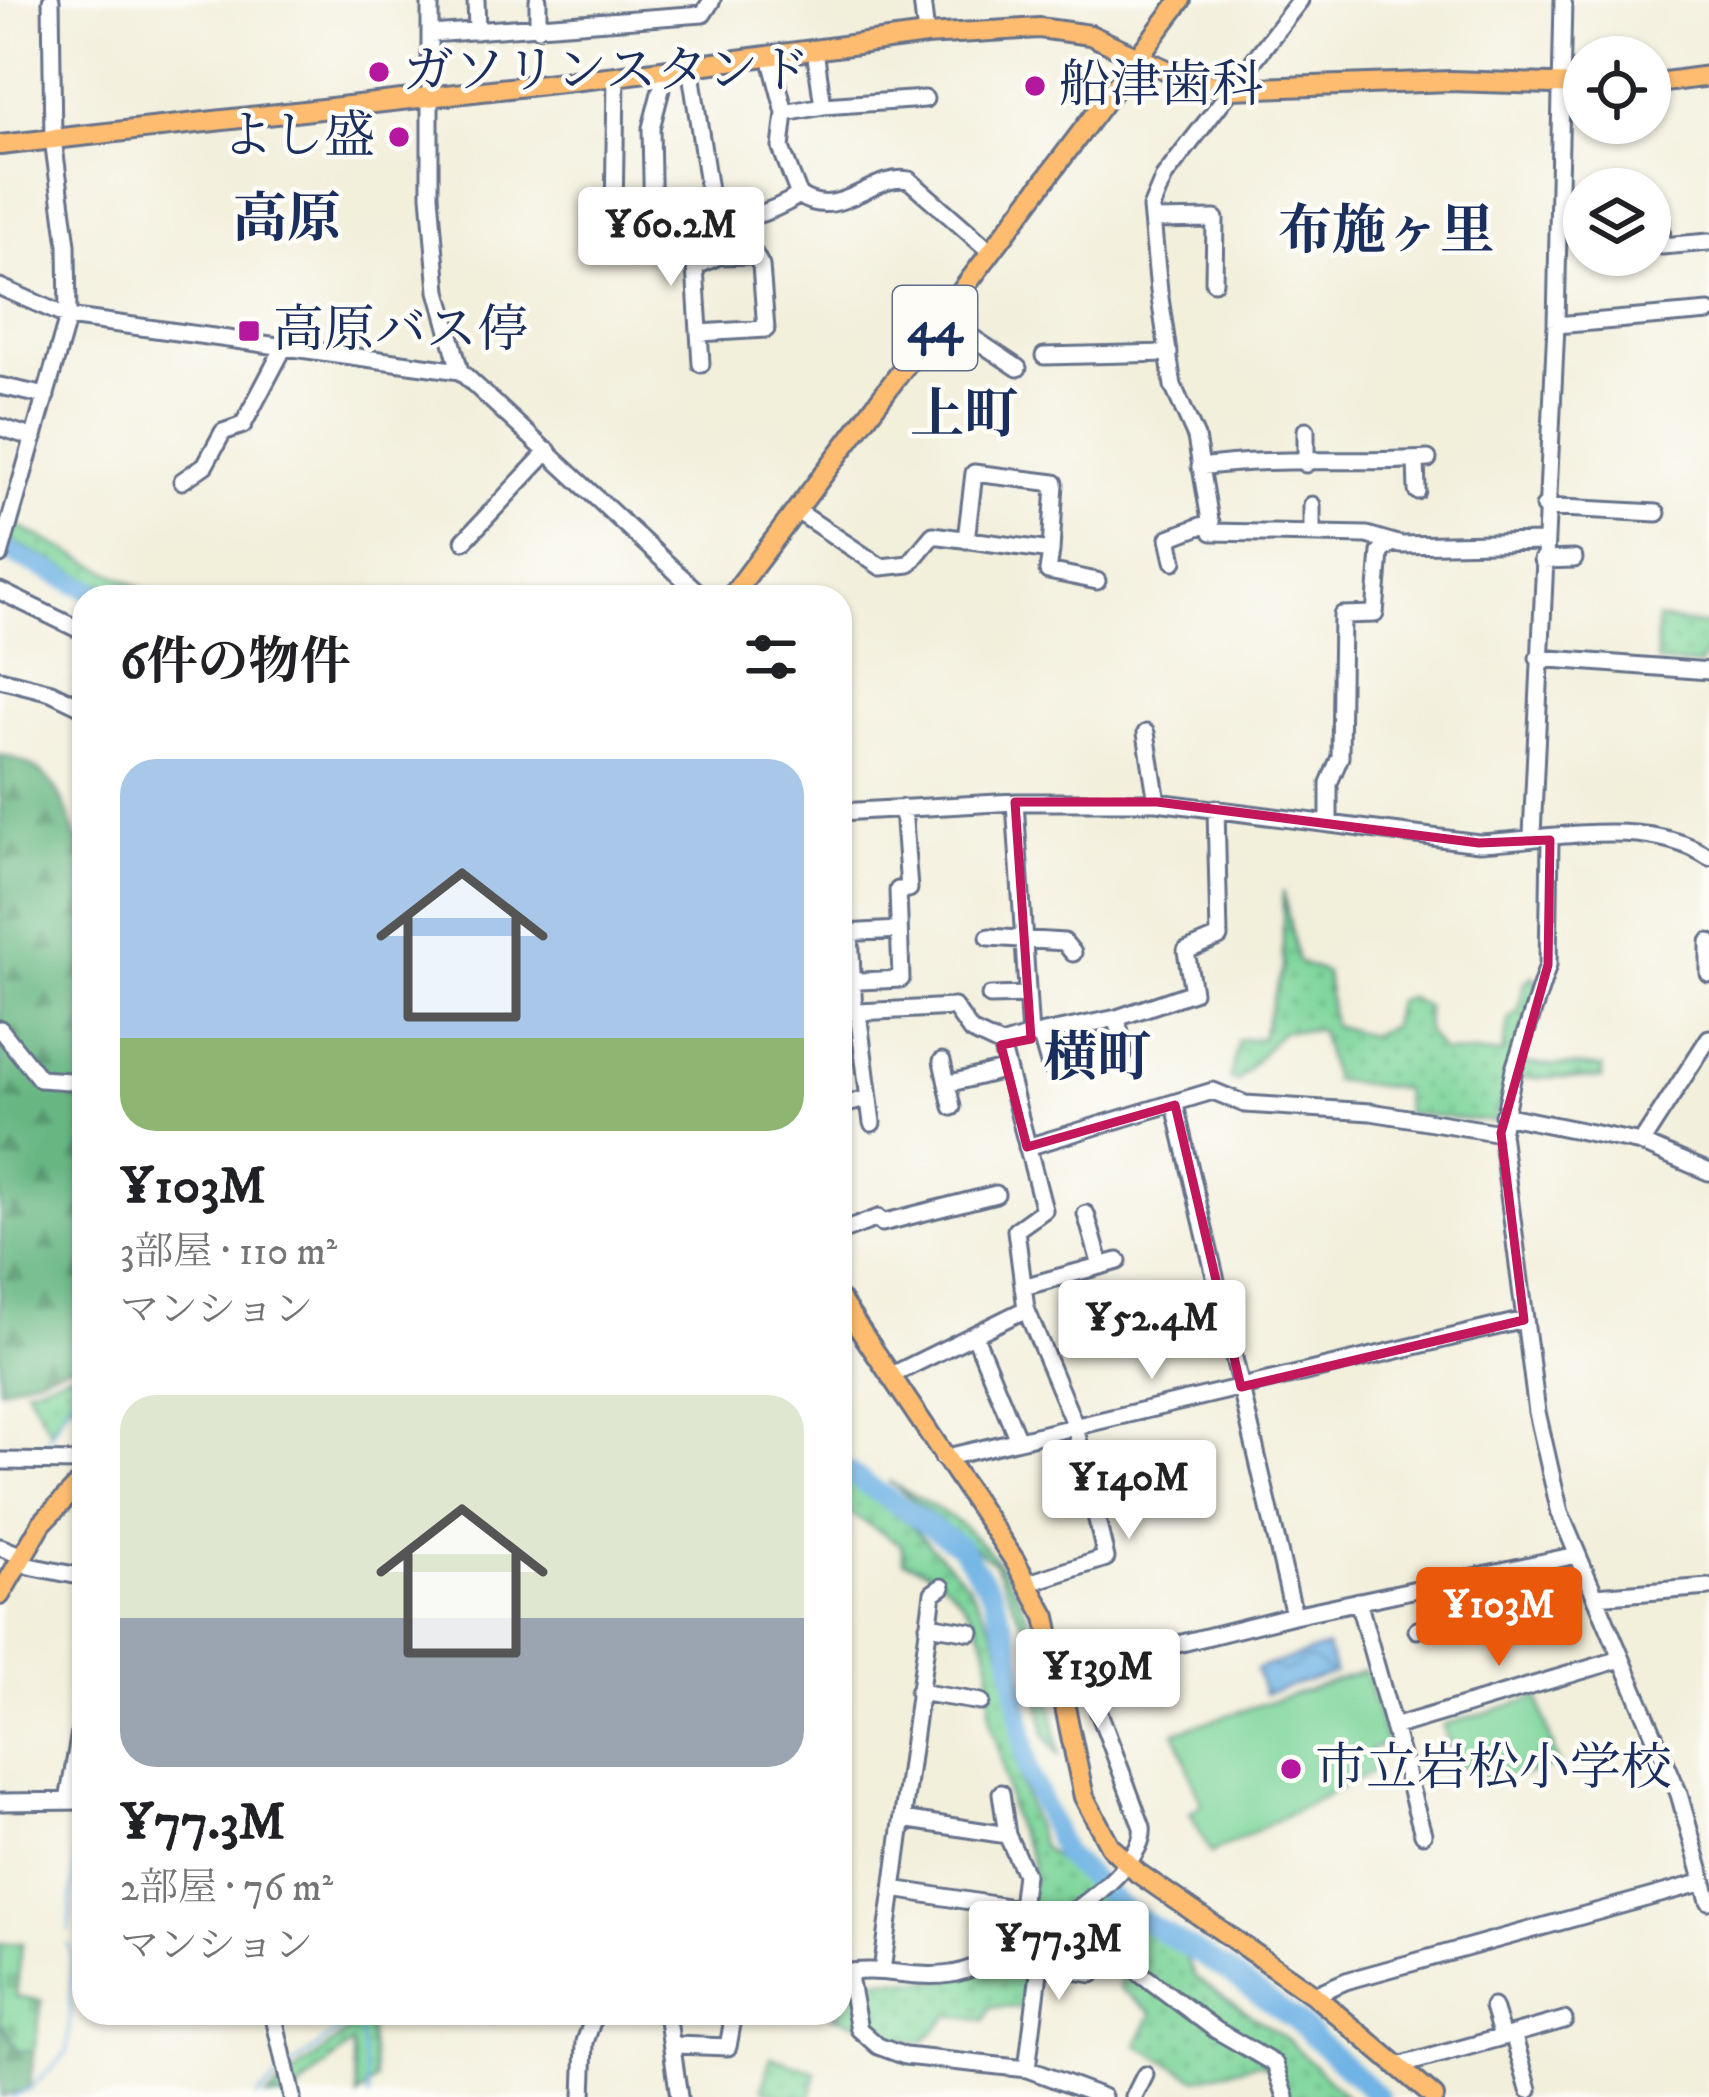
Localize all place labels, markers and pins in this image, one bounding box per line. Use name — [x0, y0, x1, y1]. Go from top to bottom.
place label: ガソリンスタンド — [403, 40, 809, 104]
place label: 船津歯科 — [1059, 54, 1263, 118]
marker: ガソリンスタンド — [366, 59, 392, 85]
marker: 船津歯科 — [1022, 73, 1048, 99]
place label: よし盛 — [222, 105, 375, 169]
marker: よし盛 — [386, 124, 412, 150]
pin: ¥60.2M — [573, 187, 769, 289]
place label: 高原バス停 — [273, 299, 528, 363]
marker: 高原バス停 — [236, 318, 262, 344]
pin: ¥52.4M — [1054, 1280, 1250, 1382]
pin: ¥140M — [1045, 1440, 1213, 1542]
pin: ¥103M — [1415, 1567, 1583, 1669]
pin: ¥139M — [1014, 1629, 1182, 1731]
place label: 市立岩松小学校 — [1315, 1737, 1672, 1801]
marker: 市立岩松小学校 — [1278, 1756, 1304, 1782]
pin: ¥77.3M — [961, 1901, 1157, 2003]

